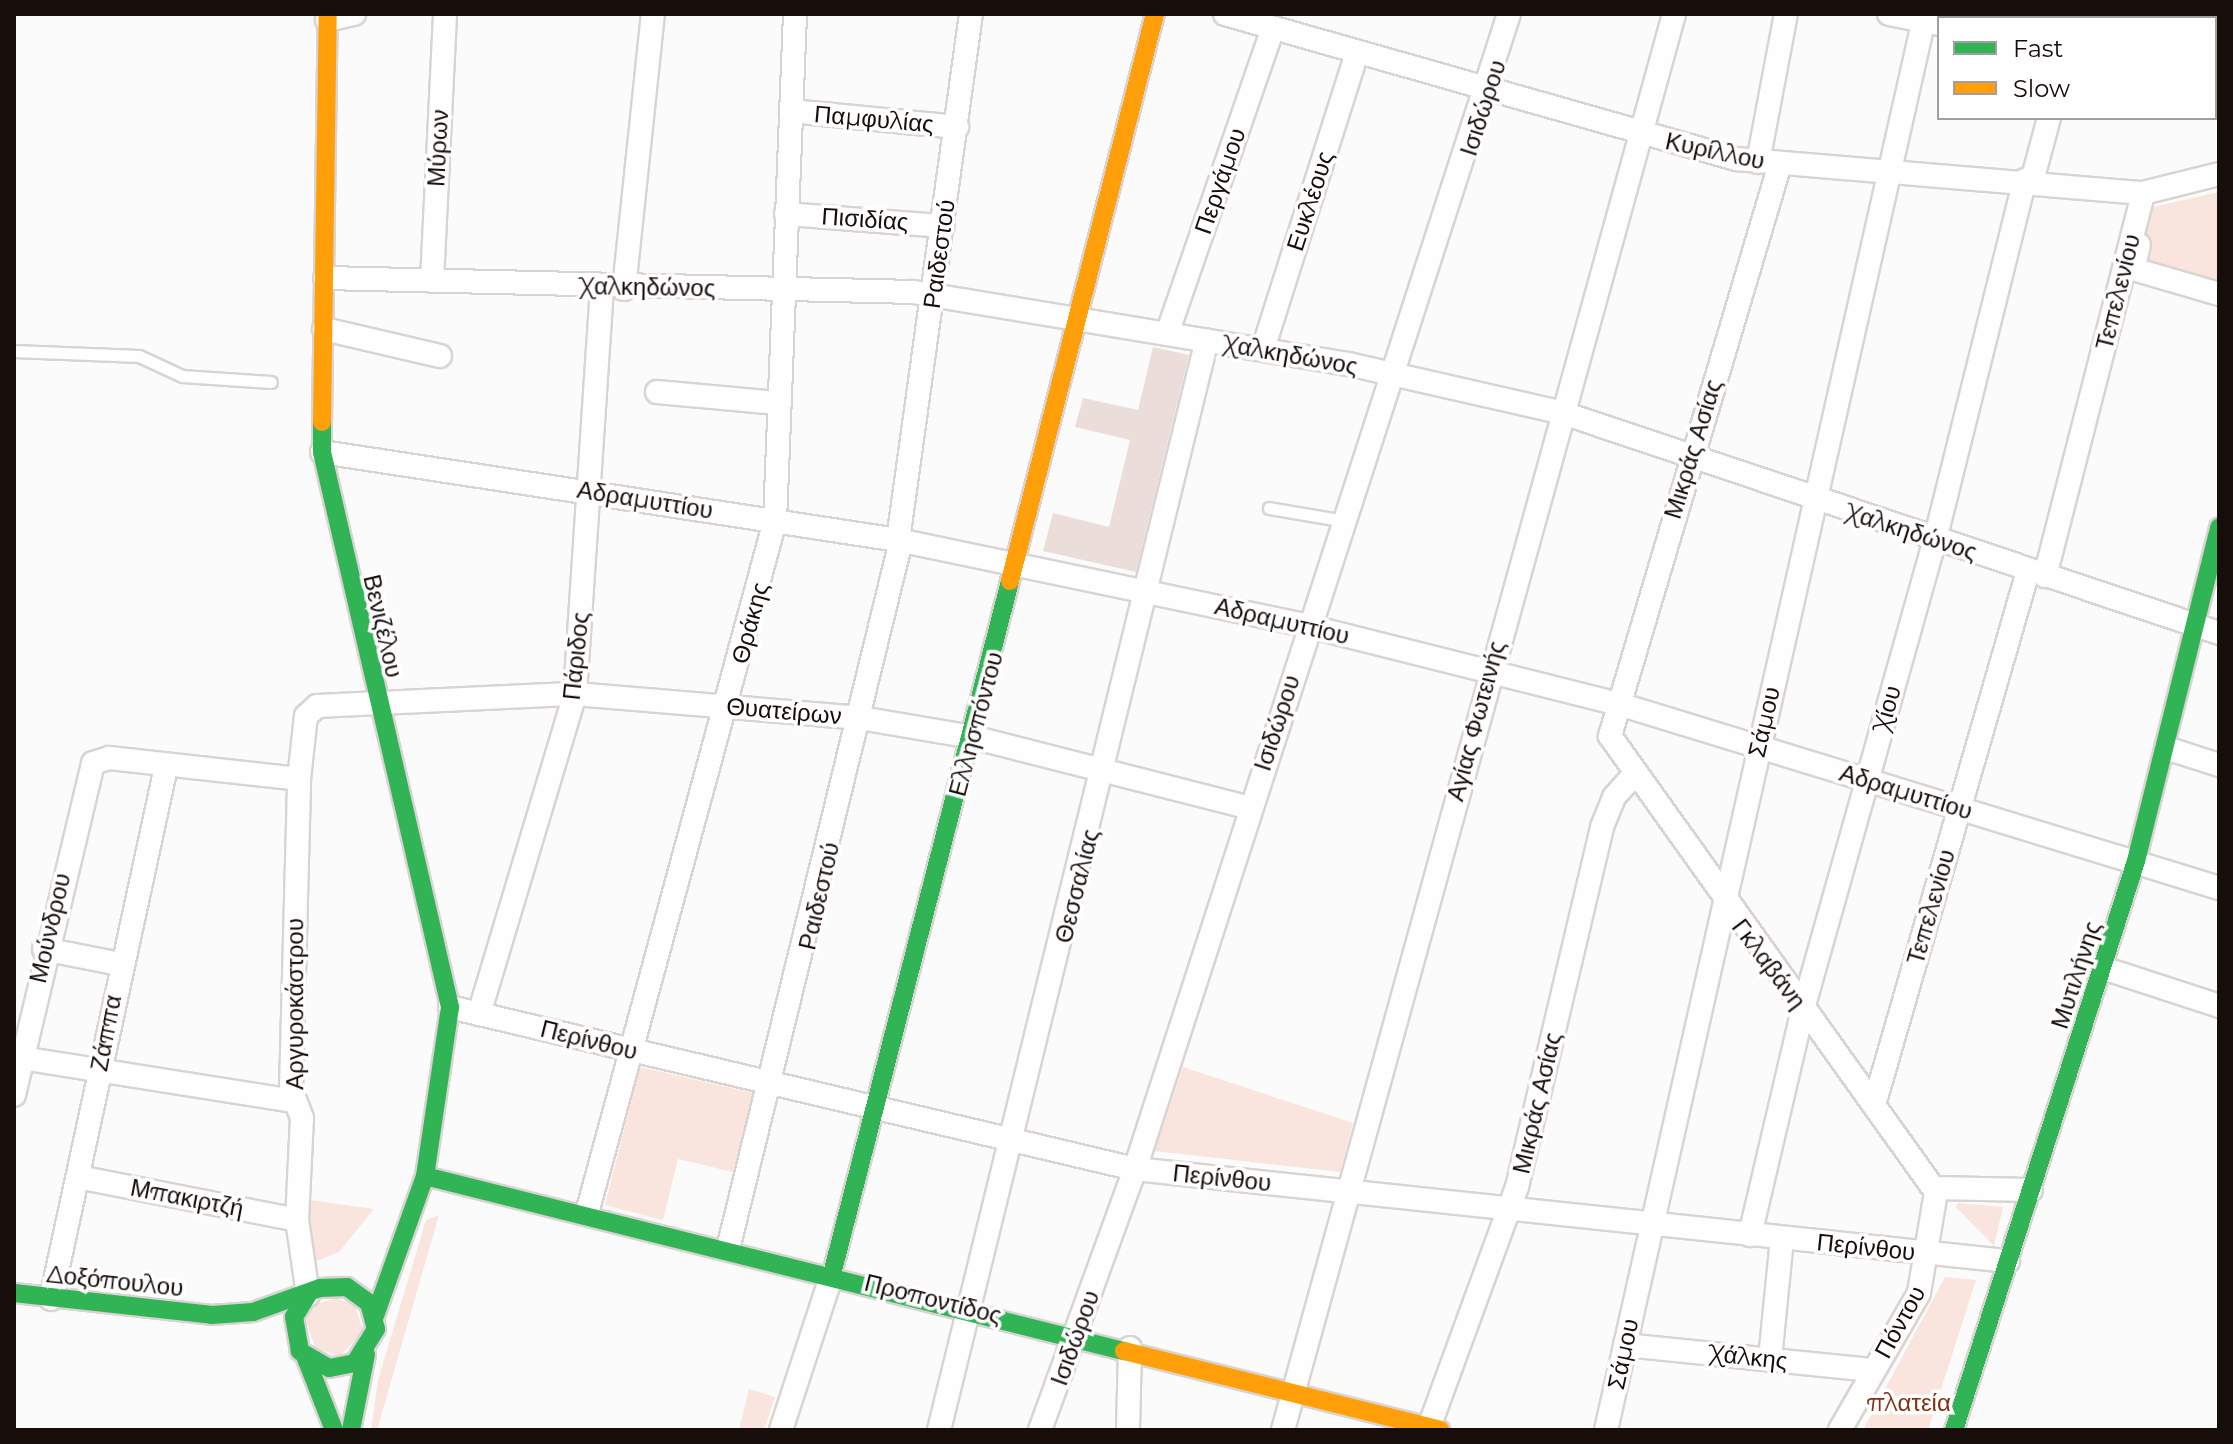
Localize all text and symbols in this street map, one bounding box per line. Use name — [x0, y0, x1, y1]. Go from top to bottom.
legend — [1937, 16, 2217, 120]
text: Fast — [2013, 34, 2063, 63]
street label: Ισιδώρου — [1454, 56, 1512, 160]
text: Slow — [2013, 74, 2070, 103]
street label: Παμφυλίας — [813, 99, 935, 139]
street label: Μύρων — [422, 109, 454, 187]
street label: Περγάμου — [1188, 124, 1252, 238]
street label: Κυρίλλου — [1663, 126, 1767, 176]
street label: Ευκλέους — [1280, 148, 1340, 254]
street label: Ραιδεστού — [917, 198, 961, 310]
street label: Πισιδίας — [821, 202, 909, 236]
street label: Τεπελενίου — [2090, 231, 2146, 353]
street label: Χαλκηδώνος — [580, 271, 716, 303]
street label: Χαλκηδώνος — [1222, 329, 1360, 381]
street label: Μικράς Ασίας — [1658, 376, 1728, 522]
street label: Αδραμυττίου — [575, 475, 715, 525]
street label: Χαλκηδώνος — [1843, 497, 1981, 567]
street label: Βενιζέλου — [357, 572, 409, 680]
street label: Θράκης — [725, 579, 775, 667]
street label: Αδραμυττίου — [1212, 592, 1352, 650]
street label: Πάριδος — [557, 611, 595, 701]
street label: Αγίας Φωτεινής — [1441, 638, 1511, 804]
street label: Ελλησπόντου — [943, 649, 1009, 799]
street label: Ισιδώρου — [1248, 671, 1306, 775]
street label: Χίου — [1867, 682, 1907, 734]
street label: Σάμου — [1742, 684, 1786, 760]
street label: Θυατείρων — [725, 692, 843, 730]
street label: Αδραμυττίου — [1836, 758, 1976, 826]
street label: Θεσσαλίας — [1049, 826, 1105, 946]
street label: Ραιδεστού — [793, 839, 845, 953]
street label: Τεπελενίου — [1901, 846, 1961, 968]
street label: Μούνδρου — [23, 870, 77, 986]
street label: Γκλαβάνη — [1726, 913, 1812, 1015]
street label: Αργυροκάστρου — [281, 918, 309, 1090]
street label: Μυτιλήνης — [2045, 918, 2107, 1032]
street label: Ζάππα — [85, 992, 127, 1074]
street label: Περίνθου — [538, 1014, 640, 1066]
street label: Μικράς Ασίας — [1507, 1029, 1567, 1177]
street label: Περίνθου — [1171, 1159, 1273, 1197]
street label: Μπακιρτζή — [128, 1173, 246, 1223]
street label: Περίνθου — [1815, 1228, 1917, 1266]
street label: Δοξόπουλου — [45, 1260, 185, 1302]
street label: Προποντίδος — [862, 1268, 1004, 1330]
street label: Πόντου — [1868, 1281, 1932, 1363]
street label: Ισιδώρου — [1045, 1287, 1105, 1389]
street label: Σάμου — [1601, 1316, 1645, 1392]
street label: Χάλκης — [1709, 1339, 1789, 1375]
park label: πλατεία — [1867, 1389, 1951, 1417]

